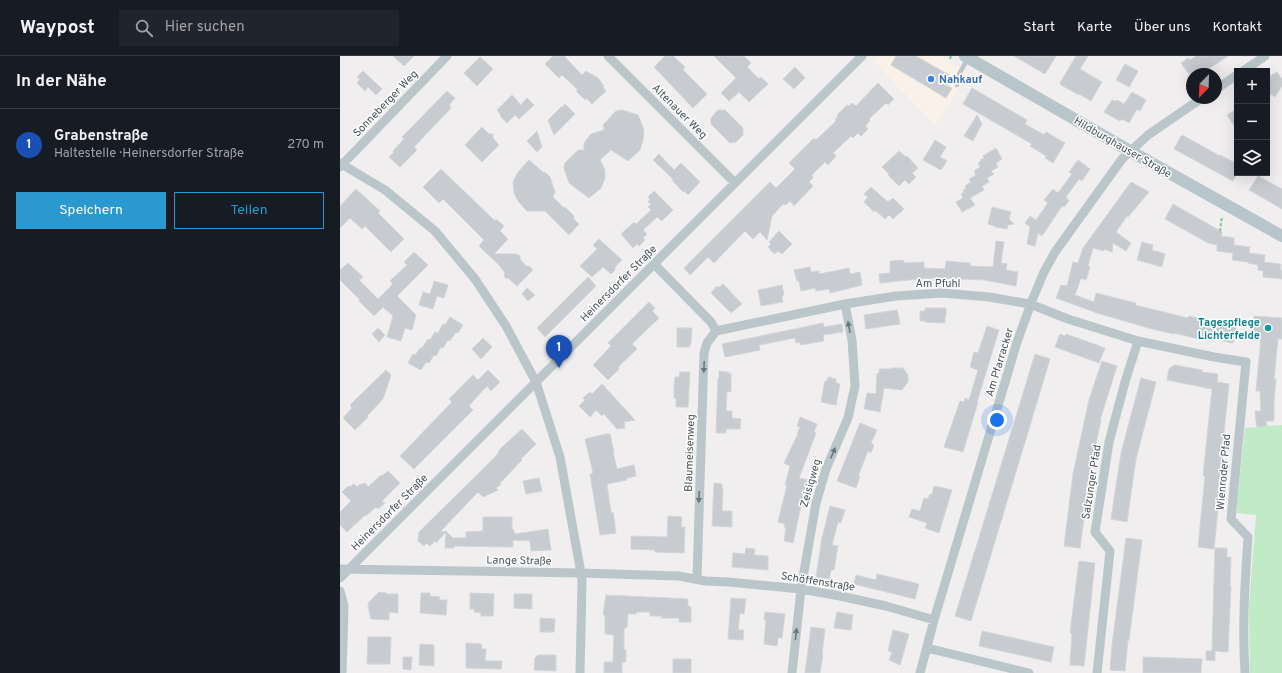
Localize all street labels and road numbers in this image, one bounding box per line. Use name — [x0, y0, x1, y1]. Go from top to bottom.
street label: Sonneberger Weg — [350, 67, 421, 140]
street label: Altenauer Weg — [649, 81, 710, 142]
street label: Hildburghauser Straße — [1071, 114, 1174, 182]
street label: Heinersdorfer Straße — [577, 242, 660, 325]
street label: Am Pfuhl — [915, 277, 961, 291]
street label: Am Pfarracker — [983, 325, 1017, 399]
street label: Blaumeisenweg — [682, 414, 698, 492]
street label: Wienroder Pfad — [1214, 433, 1234, 511]
street label: Salzunger Pfad — [1079, 444, 1105, 520]
street label: Zeisigweg — [797, 457, 825, 509]
street label: Heinersdorfer Straße — [348, 471, 431, 554]
street label: Lange Straße — [486, 553, 552, 569]
street label: Schöffenstraße — [780, 569, 856, 595]

